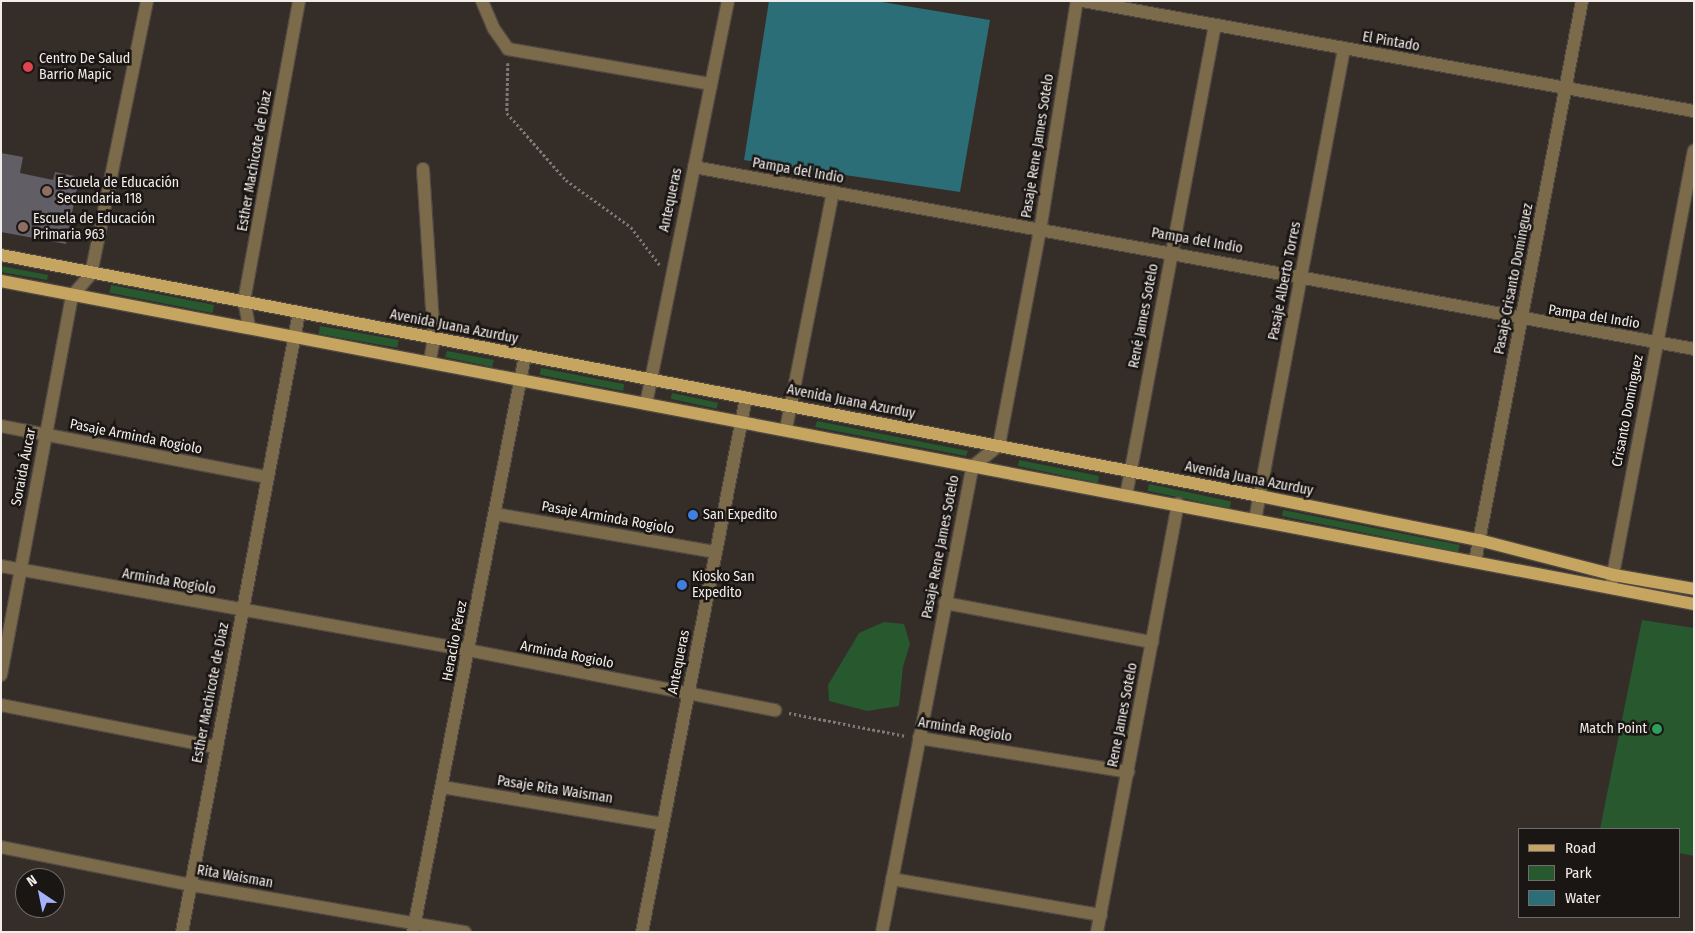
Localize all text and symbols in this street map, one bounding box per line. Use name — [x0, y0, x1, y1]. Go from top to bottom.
street label: El Pintado — [1361, 29, 1421, 55]
place label: Centro De Salud Barrio Mapic — [39, 51, 130, 84]
marker: Centro De Salud Barrio Mapic — [21, 60, 35, 74]
street label: Pasaje Rene James Sotelo — [1018, 73, 1058, 219]
street label: Esther Machicote de Díaz — [234, 89, 276, 233]
street label: Pampa del Indio — [751, 155, 845, 187]
street label: Antequeras — [656, 166, 686, 234]
place label: Escuela de Educación Secundaria 118 — [57, 175, 179, 208]
marker: Escuela de Educación Secundaria 118 — [41, 185, 53, 197]
street label: Pasaje Crisanto Domínguez — [1491, 202, 1537, 356]
place label: Escuela de Educación Primaria 963 — [33, 211, 155, 243]
street label: Pasaje Alberto Torres — [1265, 220, 1305, 342]
marker: Escuela de Educación Primaria 963 — [17, 221, 29, 233]
street label: Pampa del Indio — [1150, 225, 1244, 257]
street label: René James Sotelo — [1126, 262, 1162, 370]
street label: Pampa del Indio — [1547, 301, 1641, 333]
street label: Avenida Juana Azurduy — [388, 306, 520, 348]
street label: Crisanto Domínguez — [1609, 354, 1647, 468]
street label: Avenida Juana Azurduy — [785, 381, 917, 423]
street label: Pasaje Arminda Rogiolo — [68, 416, 204, 458]
street label: Soraida Áucar — [8, 427, 40, 507]
street label: Avenida Juana Azurduy — [1183, 458, 1315, 500]
street label: Pasaje Rene James Sotelo — [919, 474, 963, 620]
street label: Pasaje Arminda Rogiolo — [540, 498, 676, 538]
place label: San Expedito — [703, 507, 777, 523]
marker: San Expedito — [687, 509, 699, 521]
street label: Arminda Rogiolo — [121, 565, 217, 599]
place label: Kiosko San Expedito — [692, 569, 755, 602]
marker: Kiosko San Expedito — [676, 579, 688, 591]
street label: Heraclio Pérez — [439, 600, 471, 682]
street label: Esther Machicote de Díaz — [189, 621, 233, 765]
street label: Antequeras — [665, 629, 693, 695]
street label: Arminda Rogiolo — [519, 638, 615, 672]
street label: Rene James Sotelo — [1105, 661, 1141, 769]
street label: Arminda Rogiolo — [917, 714, 1013, 746]
place label: Match Point — [1579, 721, 1647, 737]
marker: Match Point — [1651, 723, 1663, 735]
street label: Pasaje Rita Waisman — [496, 773, 614, 807]
legend — [1518, 828, 1680, 918]
text: Road — [1565, 839, 1596, 857]
street label: Rita Waisman — [196, 862, 274, 892]
text: Park — [1565, 864, 1592, 882]
north arrow — [15, 868, 65, 918]
text: N — [24, 872, 40, 890]
text: Water — [1565, 889, 1600, 907]

